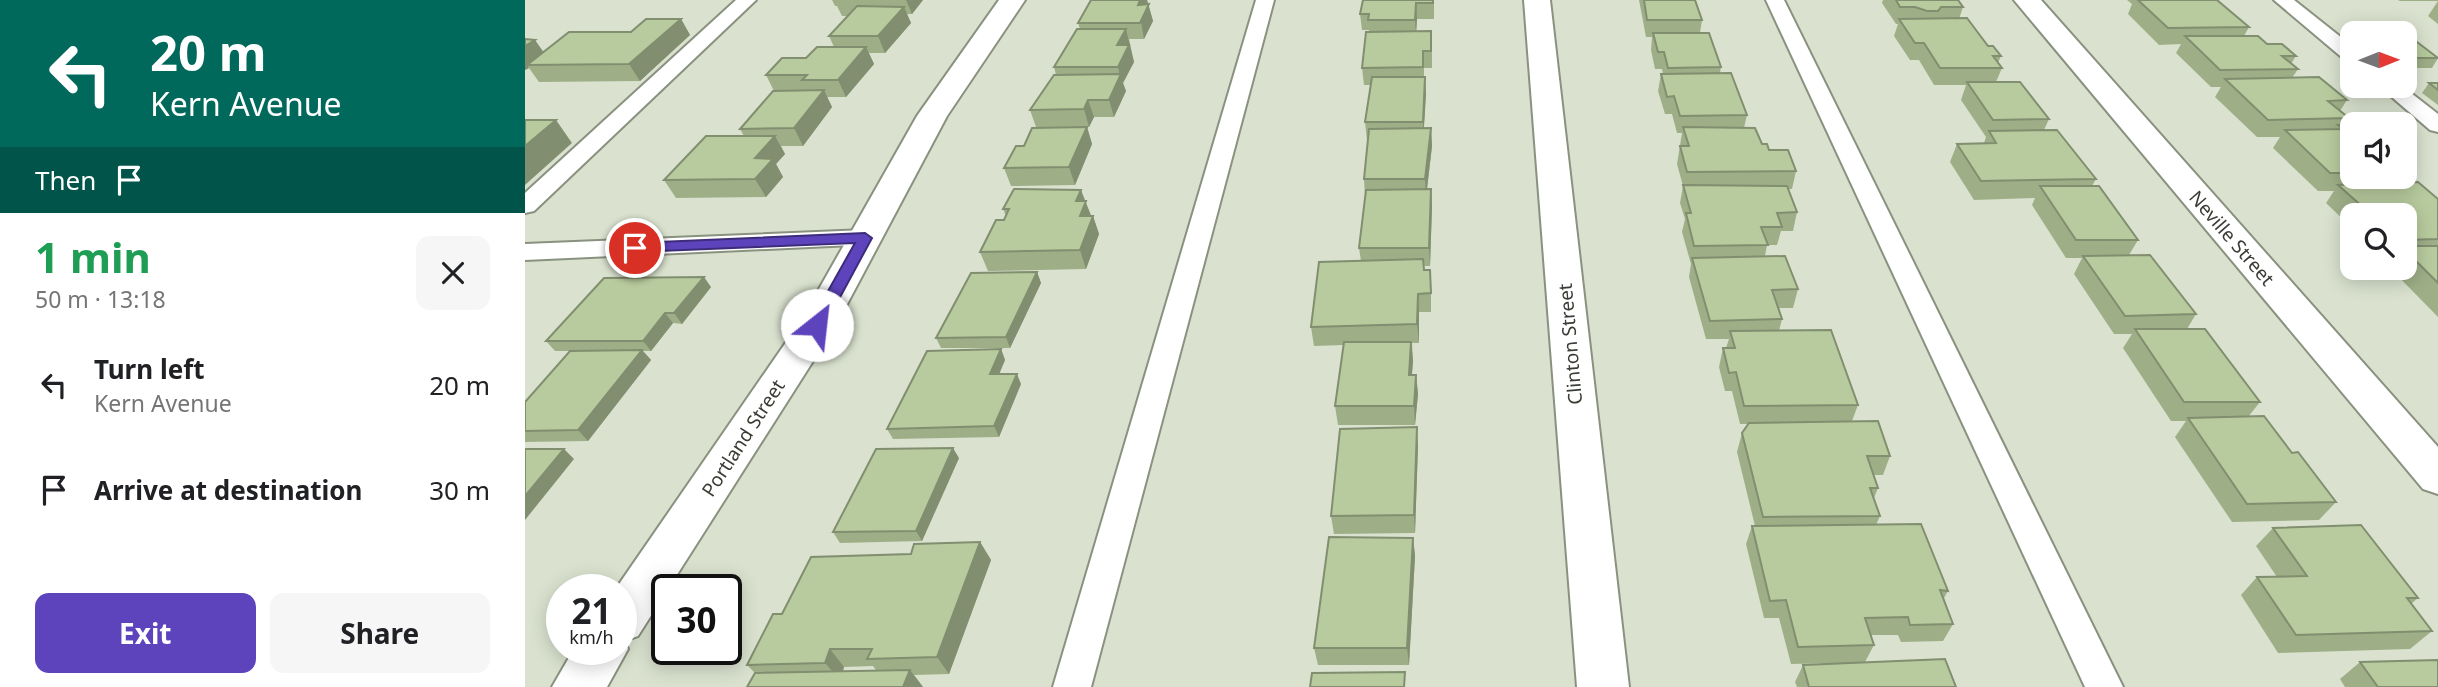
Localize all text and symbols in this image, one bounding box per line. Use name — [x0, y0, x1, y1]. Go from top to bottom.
text: 20 m — [150, 19, 267, 85]
north arrow — [2340, 21, 2417, 98]
map controls — [2340, 21, 2417, 280]
icon: left — [35, 28, 126, 119]
text: Kern Avenue — [150, 82, 342, 125]
button: sound — [2340, 112, 2417, 189]
icon: arrive — [110, 161, 148, 199]
text: Then — [35, 162, 96, 198]
street label: Neville Street — [2184, 185, 2281, 291]
button: search — [2340, 203, 2417, 280]
pin — [605, 218, 665, 278]
text: 1 min — [35, 228, 151, 285]
icon: arrive — [616, 229, 654, 267]
button: close — [416, 236, 490, 310]
street label: Clinton Street — [1552, 282, 1588, 406]
text: 50 m · 13:18 — [35, 283, 166, 315]
position arrow — [780, 288, 854, 362]
text: Turn left — [94, 351, 205, 387]
icon: left — [35, 366, 73, 404]
text: 20 m — [429, 367, 490, 403]
street label: Portland Street — [695, 374, 791, 502]
text: Kern Avenue — [94, 387, 232, 419]
icon: arrive — [35, 471, 73, 509]
text: Arrive at destination — [94, 472, 363, 508]
text: 30 m — [429, 472, 490, 508]
speed limit sign: 30 — [651, 574, 742, 665]
text: 21 — [571, 587, 612, 634]
button: Exit — [35, 593, 256, 673]
button: Share — [270, 593, 490, 673]
text: km/h — [569, 625, 614, 649]

